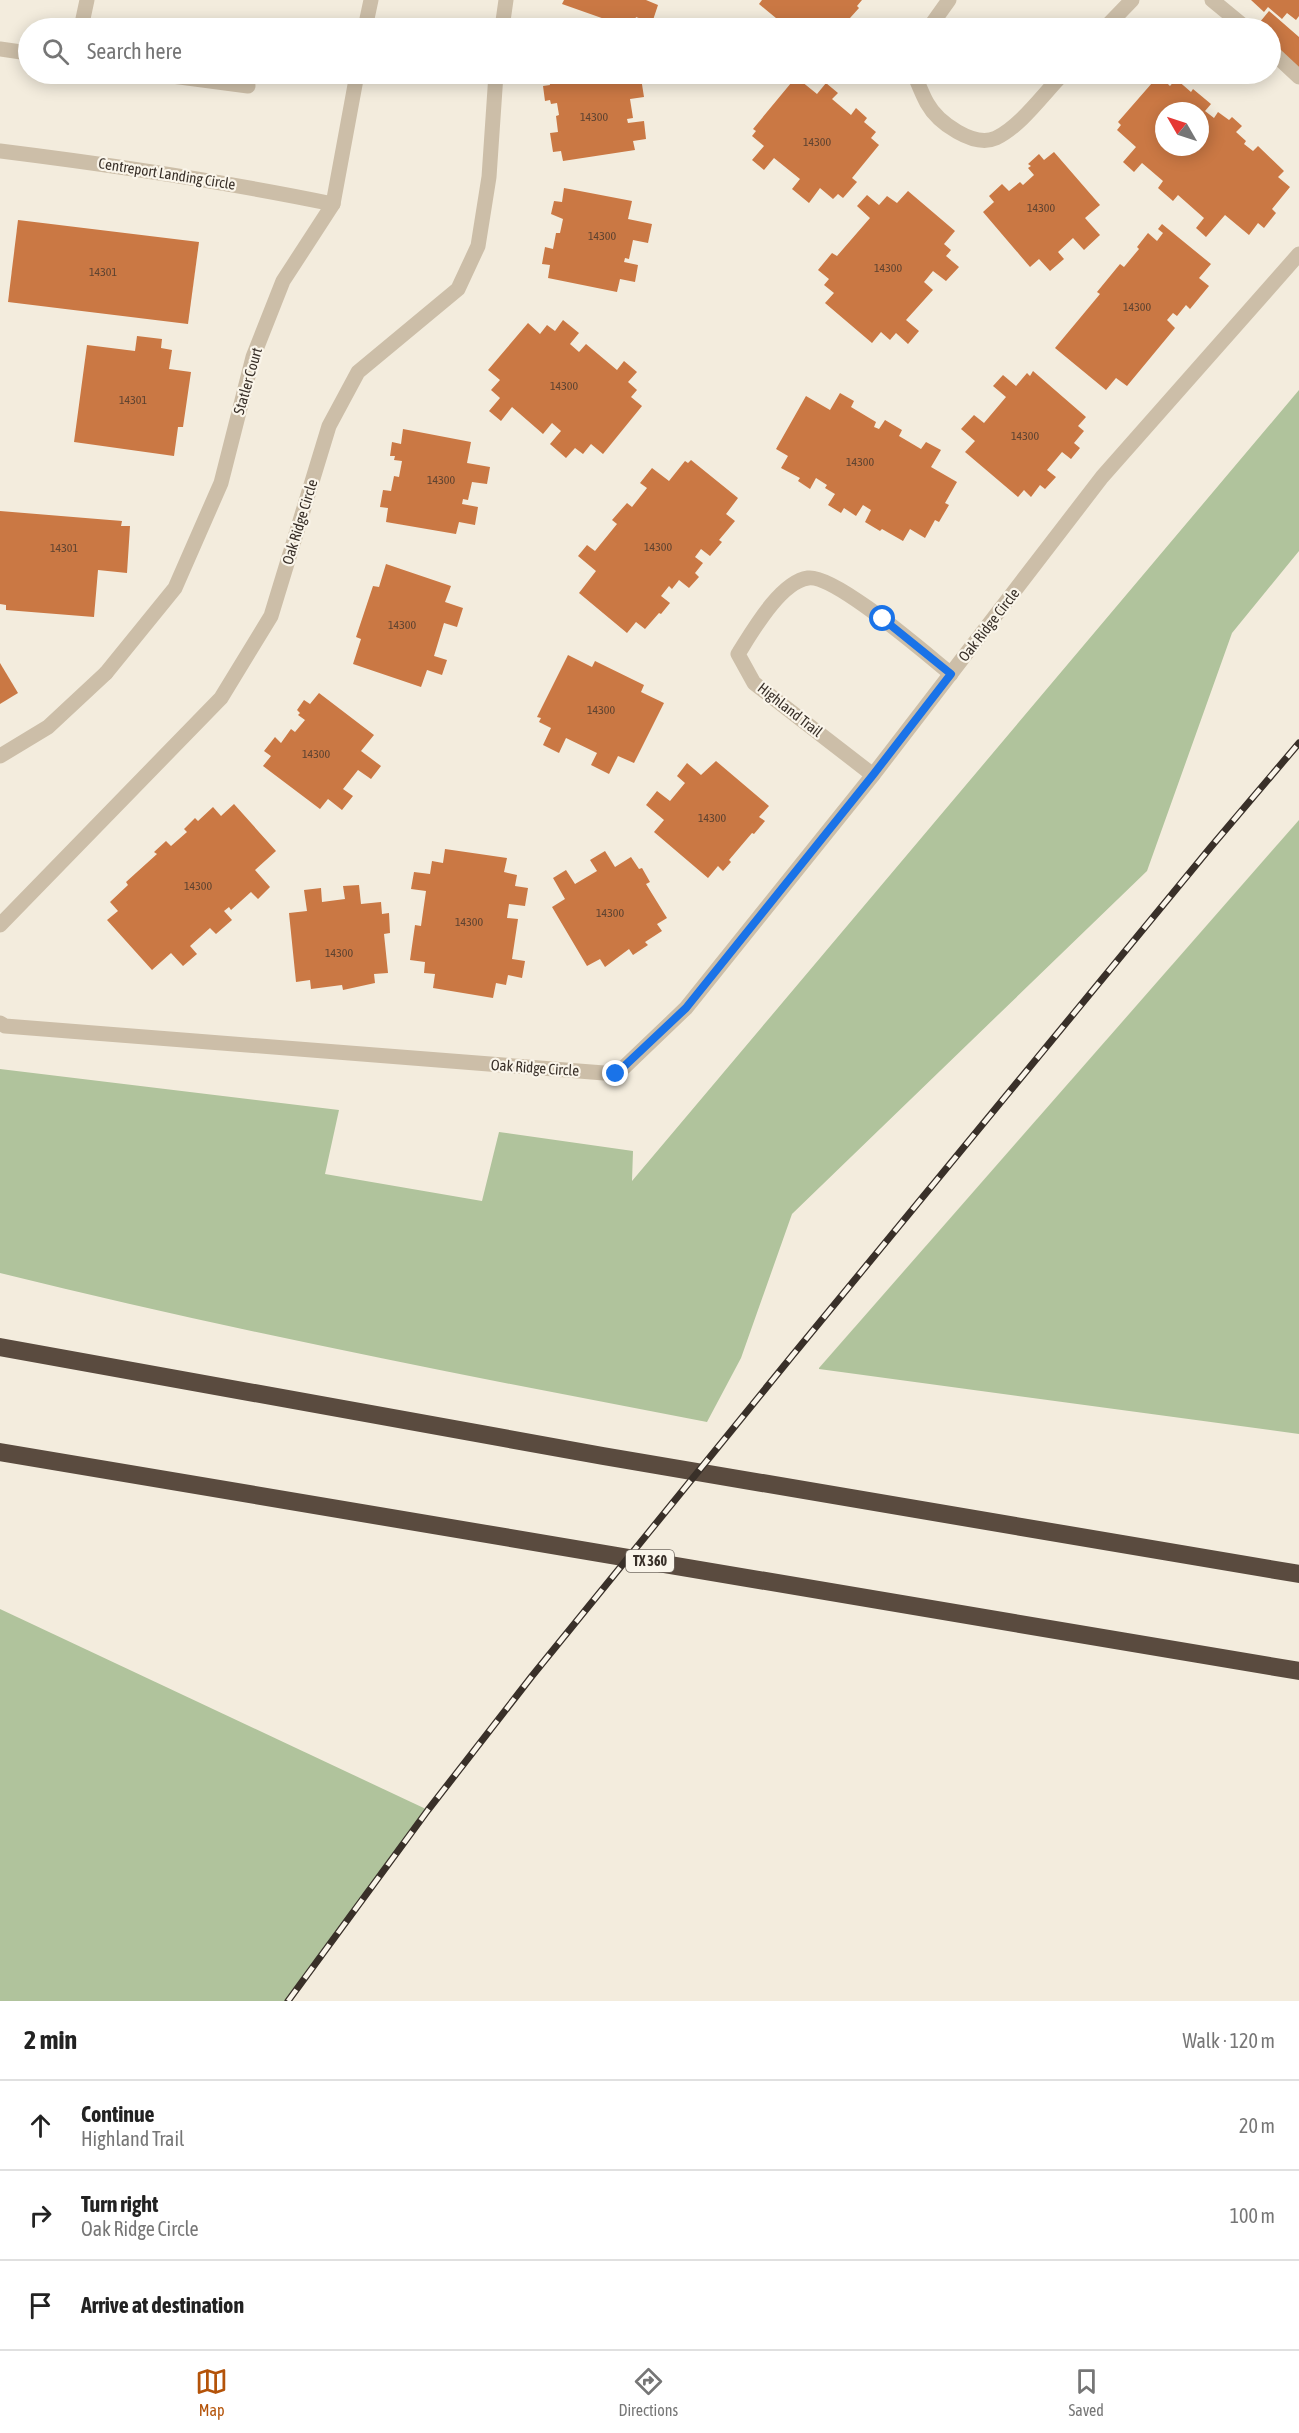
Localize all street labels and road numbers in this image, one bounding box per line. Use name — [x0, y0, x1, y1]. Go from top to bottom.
street label: Centreport Landing Circle — [97, 154, 237, 193]
street label: Statler Court — [230, 346, 265, 416]
street label: Oak Ridge Circle — [278, 477, 321, 567]
street label: Oak Ridge Circle — [955, 585, 1023, 665]
street label: Highland Trail — [755, 679, 826, 740]
street label: Oak Ridge Circle — [490, 1056, 580, 1079]
road number: TX 360 — [626, 1550, 674, 1572]

